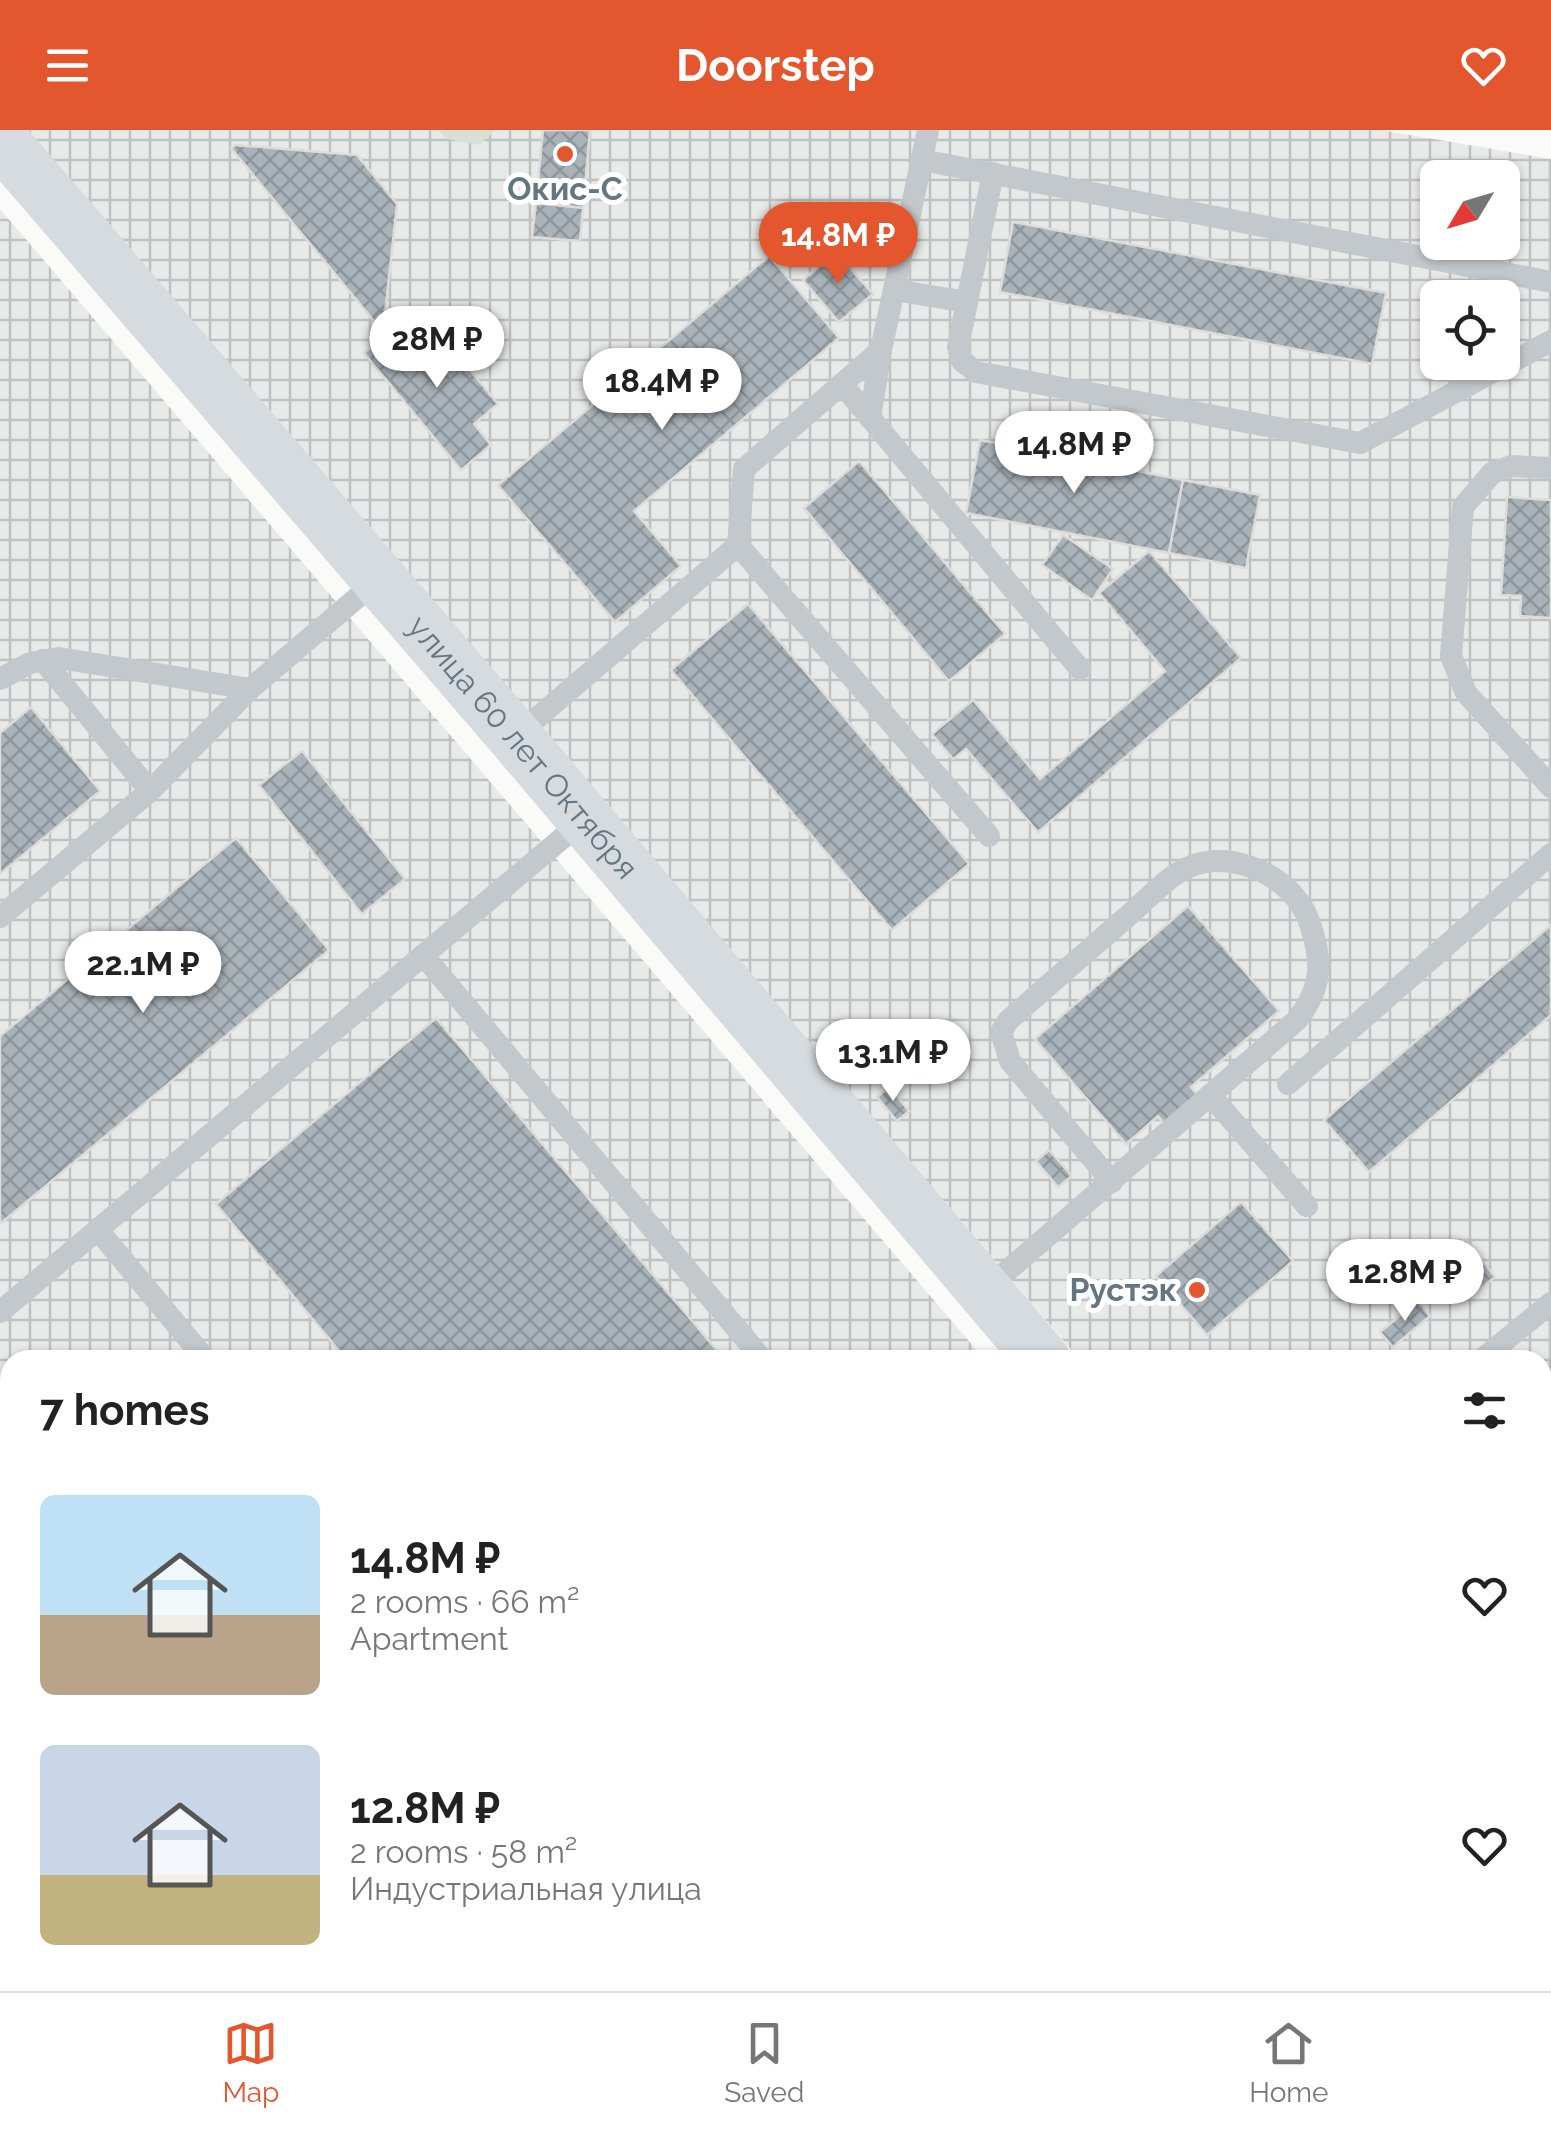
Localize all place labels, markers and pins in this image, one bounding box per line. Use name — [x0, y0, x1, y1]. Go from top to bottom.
marker: Окис-С — [554, 143, 576, 165]
place label: Окис-С — [507, 170, 623, 207]
pin: 14.8M ₽ — [746, 202, 930, 287]
pin: 28M ₽ — [367, 306, 507, 391]
pin: 18.4M ₽ — [570, 348, 754, 433]
pin: 14.8M ₽ — [982, 411, 1166, 496]
pin: 22.1M ₽ — [51, 931, 235, 1016]
pin: 13.1M ₽ — [801, 1019, 985, 1104]
pin: 12.8M ₽ — [1313, 1239, 1497, 1324]
place label: Рустэк — [1069, 1271, 1177, 1308]
marker: Рустэк — [1186, 1279, 1208, 1301]

